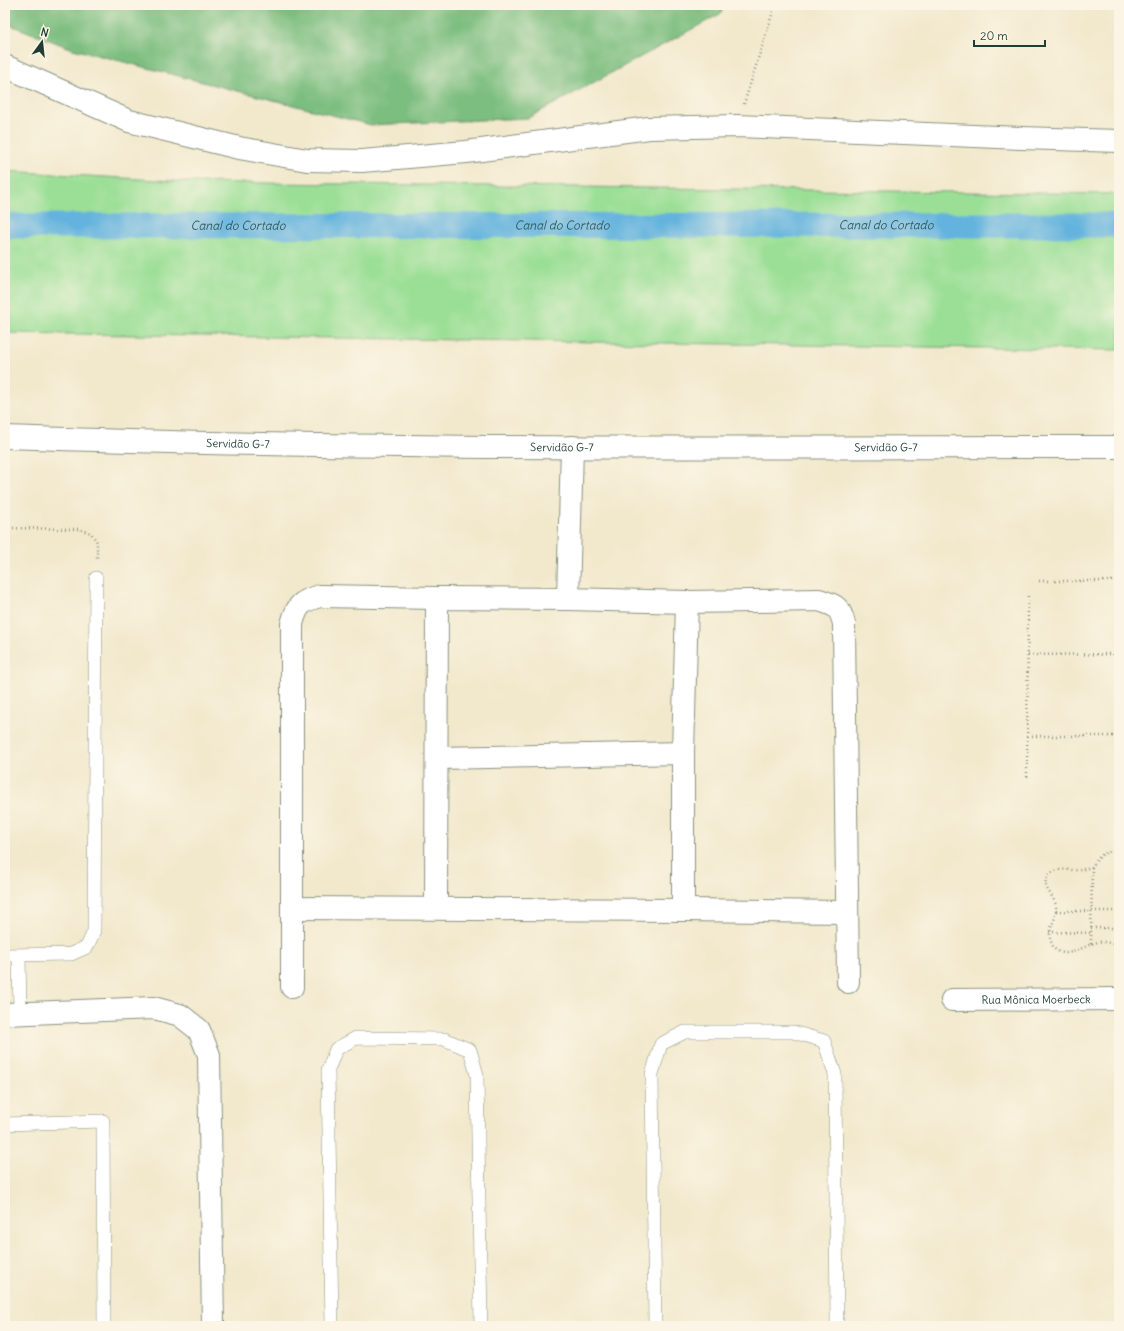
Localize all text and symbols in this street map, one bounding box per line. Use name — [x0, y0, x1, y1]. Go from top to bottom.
north arrow — [22, 22, 62, 62]
scale bar — [974, 22, 1045, 48]
text: N — [39, 25, 50, 40]
text: 20 m — [980, 28, 1008, 43]
water label: Canal do Cortado — [515, 217, 611, 233]
water label: Canal do Cortado — [839, 217, 935, 232]
water label: Canal do Cortado — [191, 218, 287, 233]
street label: Servidão G-7 — [206, 436, 270, 451]
street label: Servidão G-7 — [530, 440, 594, 454]
street label: Servidão G-7 — [854, 440, 918, 454]
street label: Rua Mônica Moerbeck — [981, 992, 1091, 1007]

